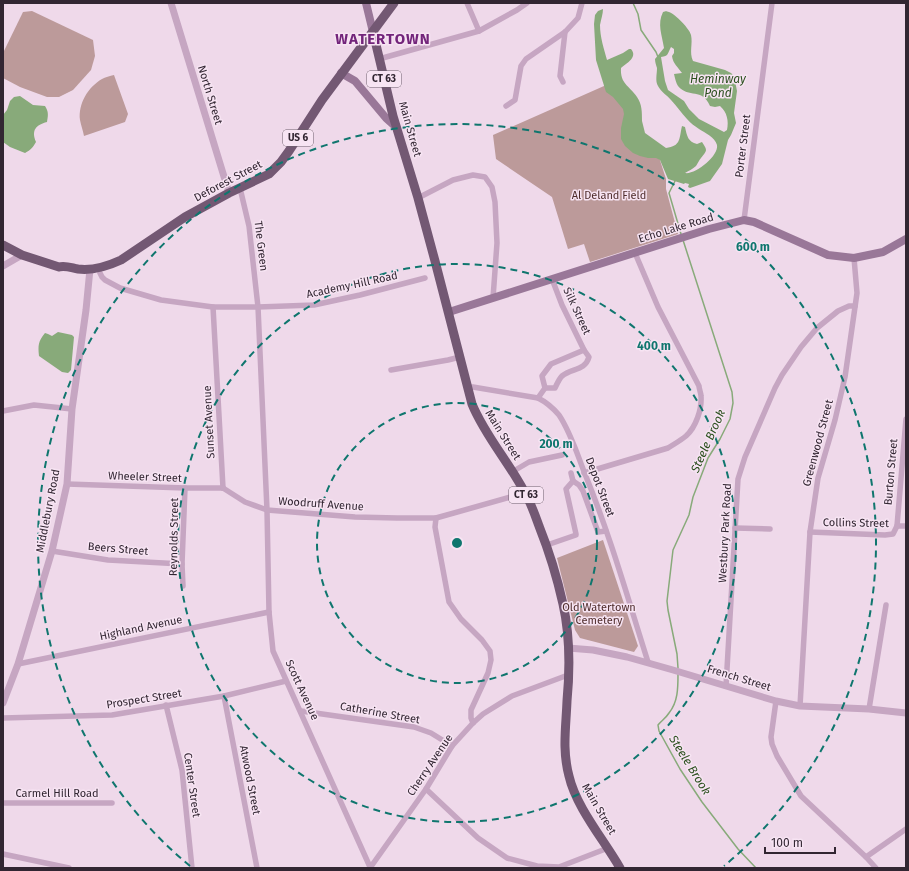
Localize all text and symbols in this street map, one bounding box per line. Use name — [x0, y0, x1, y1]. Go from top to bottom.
district label: WATERTOWN — [335, 30, 431, 48]
street label: North Street — [195, 64, 225, 126]
road number: CT 63 — [367, 71, 401, 87]
water label: Heminway Pond — [690, 72, 747, 100]
street label: Main Street — [396, 100, 424, 158]
street label: Porter Street — [733, 114, 753, 178]
road number: US 6 — [283, 130, 313, 146]
street label: Deforest Street — [192, 158, 264, 204]
park label: Al Deland Field — [572, 189, 646, 202]
street label: Echo Lake Road — [637, 210, 715, 246]
street label: The Green — [251, 220, 271, 272]
text: 600 m — [736, 240, 770, 254]
street label: Academy Hill Road — [305, 269, 399, 301]
street label: Silk Street — [560, 285, 594, 337]
text: 400 m — [637, 339, 671, 353]
street label: Sunset Avenue — [201, 385, 217, 459]
street label: Greenwood Street — [800, 398, 836, 488]
street label: Main Street — [482, 407, 524, 463]
water label: Steele Brook — [687, 407, 728, 476]
text: 200 m — [539, 437, 573, 451]
street label: Burton Street — [882, 438, 900, 506]
street label: Depot Street — [583, 455, 617, 519]
street label: Middlebury Road — [34, 468, 62, 554]
street label: Wheeler Street — [108, 469, 182, 485]
street label: Westbury Park Road — [716, 483, 734, 583]
road number: CT 63 — [509, 487, 543, 503]
street label: Woodruff Avenue — [278, 495, 364, 513]
street label: Reynolds Street — [167, 498, 181, 576]
street label: Collins Street — [823, 516, 889, 530]
centre of rings — [450, 536, 464, 550]
street label: Beers Street — [87, 540, 149, 558]
park label: Old Watertown Cemetery — [562, 601, 636, 627]
street label: Highland Avenue — [98, 613, 184, 643]
street label: Scott Avenue — [282, 658, 322, 722]
street label: French Street — [706, 662, 772, 694]
street label: Prospect Street — [105, 687, 183, 711]
street label: Catherine Street — [339, 700, 421, 726]
street label: Cherry Avenue — [405, 732, 455, 798]
water label: Steele Brook — [666, 732, 714, 798]
street label: Atwood Street — [237, 744, 263, 816]
street label: Center Street — [181, 752, 203, 818]
street label: Main Street — [579, 781, 619, 837]
street label: Carmel Hill Road — [15, 787, 99, 800]
scale bar — [765, 829, 835, 855]
text: 100 m — [771, 836, 803, 850]

